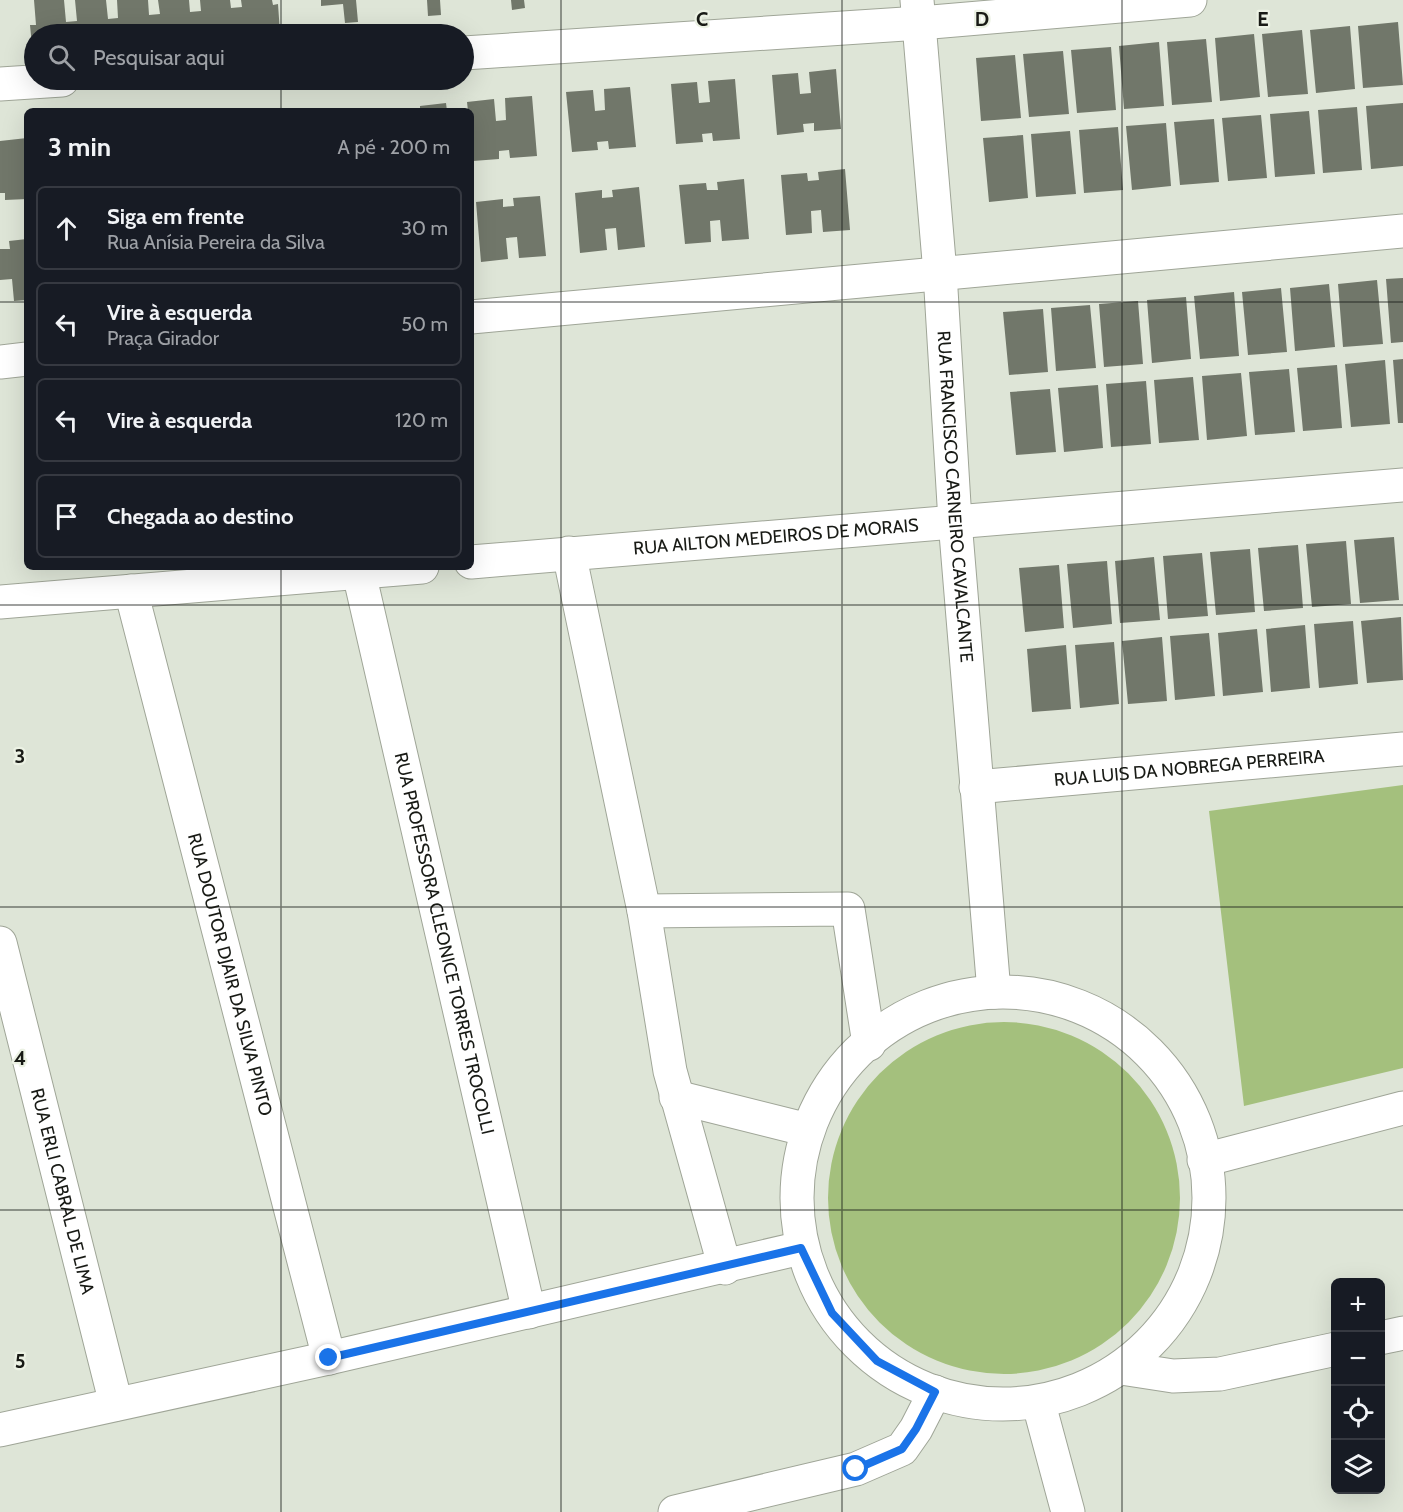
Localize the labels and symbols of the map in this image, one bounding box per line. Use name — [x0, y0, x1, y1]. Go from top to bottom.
text: C — [696, 7, 708, 31]
text: D — [975, 7, 989, 31]
text: E — [1257, 7, 1269, 31]
street label: RUA FRANCISCO CARNEIRO CAVALCANTE — [933, 330, 978, 663]
street label: RUA AILTON MEDEIROS DE MORAIS — [632, 514, 919, 560]
text: 3 — [15, 744, 25, 768]
street label: RUA LUIS DA NOBREGA PERREIRA — [1053, 745, 1325, 791]
street label: RUA PROFESSORA CLEONICE TORRES TROCOLLI — [390, 750, 499, 1137]
street label: RUA DOUTOR DJAIR DA SILVA PINTO — [183, 831, 277, 1118]
text: 4 — [14, 1046, 26, 1070]
street label: RUA ERLI CABRAL DE LIMA — [26, 1086, 99, 1297]
route end — [315, 1344, 341, 1370]
text: 5 — [15, 1349, 25, 1373]
route start — [842, 1455, 868, 1481]

